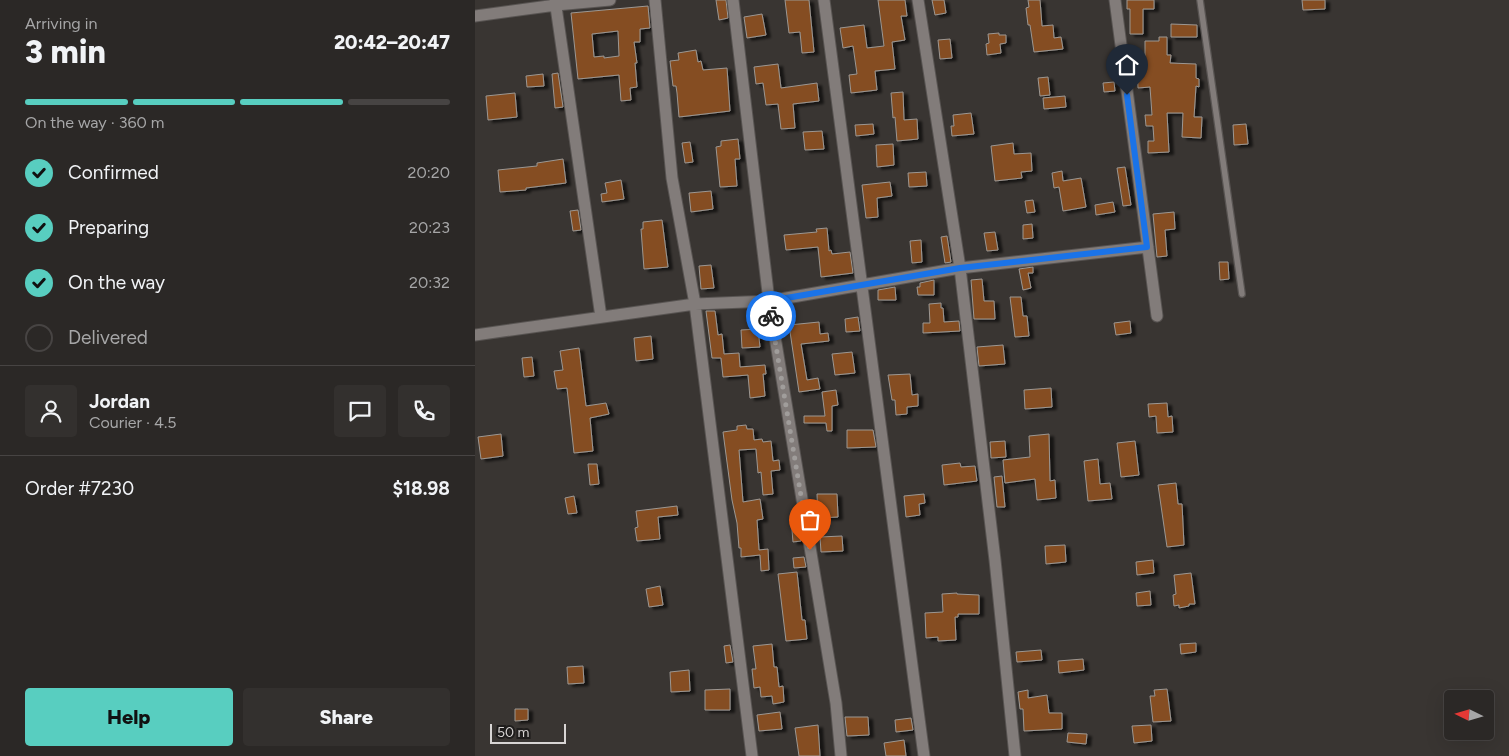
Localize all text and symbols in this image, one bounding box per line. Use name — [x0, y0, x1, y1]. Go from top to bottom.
text: Arriving in — [25, 14, 97, 33]
text: 20:42–20:47 — [334, 31, 450, 54]
text: 3 min — [25, 33, 106, 71]
pin — [1106, 44, 1148, 95]
icon: home — [1113, 51, 1141, 79]
text: On the way · 360 m — [25, 113, 164, 132]
icon: check — [25, 159, 53, 187]
text: Confirmed — [68, 161, 159, 184]
text: 20:20 — [408, 163, 450, 182]
icon: check — [25, 214, 53, 242]
text: Preparing — [68, 216, 149, 239]
text: 20:23 — [409, 218, 450, 237]
icon: check — [25, 269, 53, 297]
text: On the way — [68, 271, 165, 294]
text: 20:32 — [409, 273, 450, 292]
courier — [746, 291, 796, 341]
icon: bike — [757, 302, 785, 330]
text: Delivered — [68, 326, 148, 349]
button: person — [25, 385, 77, 437]
button: chat — [334, 385, 386, 437]
button: phone — [398, 385, 450, 437]
text: Jordan — [89, 390, 150, 413]
text: Courier · 4.5 — [89, 413, 176, 432]
text: Order #7230 — [25, 477, 134, 500]
text: $18.98 — [392, 477, 450, 500]
pin — [789, 499, 831, 550]
icon: bag — [796, 506, 824, 534]
button: Help — [25, 688, 233, 746]
button: Share — [243, 688, 450, 746]
north arrow — [1444, 690, 1494, 740]
map controls — [1444, 690, 1494, 740]
scale bar — [490, 721, 566, 744]
text: 50 m — [497, 724, 529, 741]

